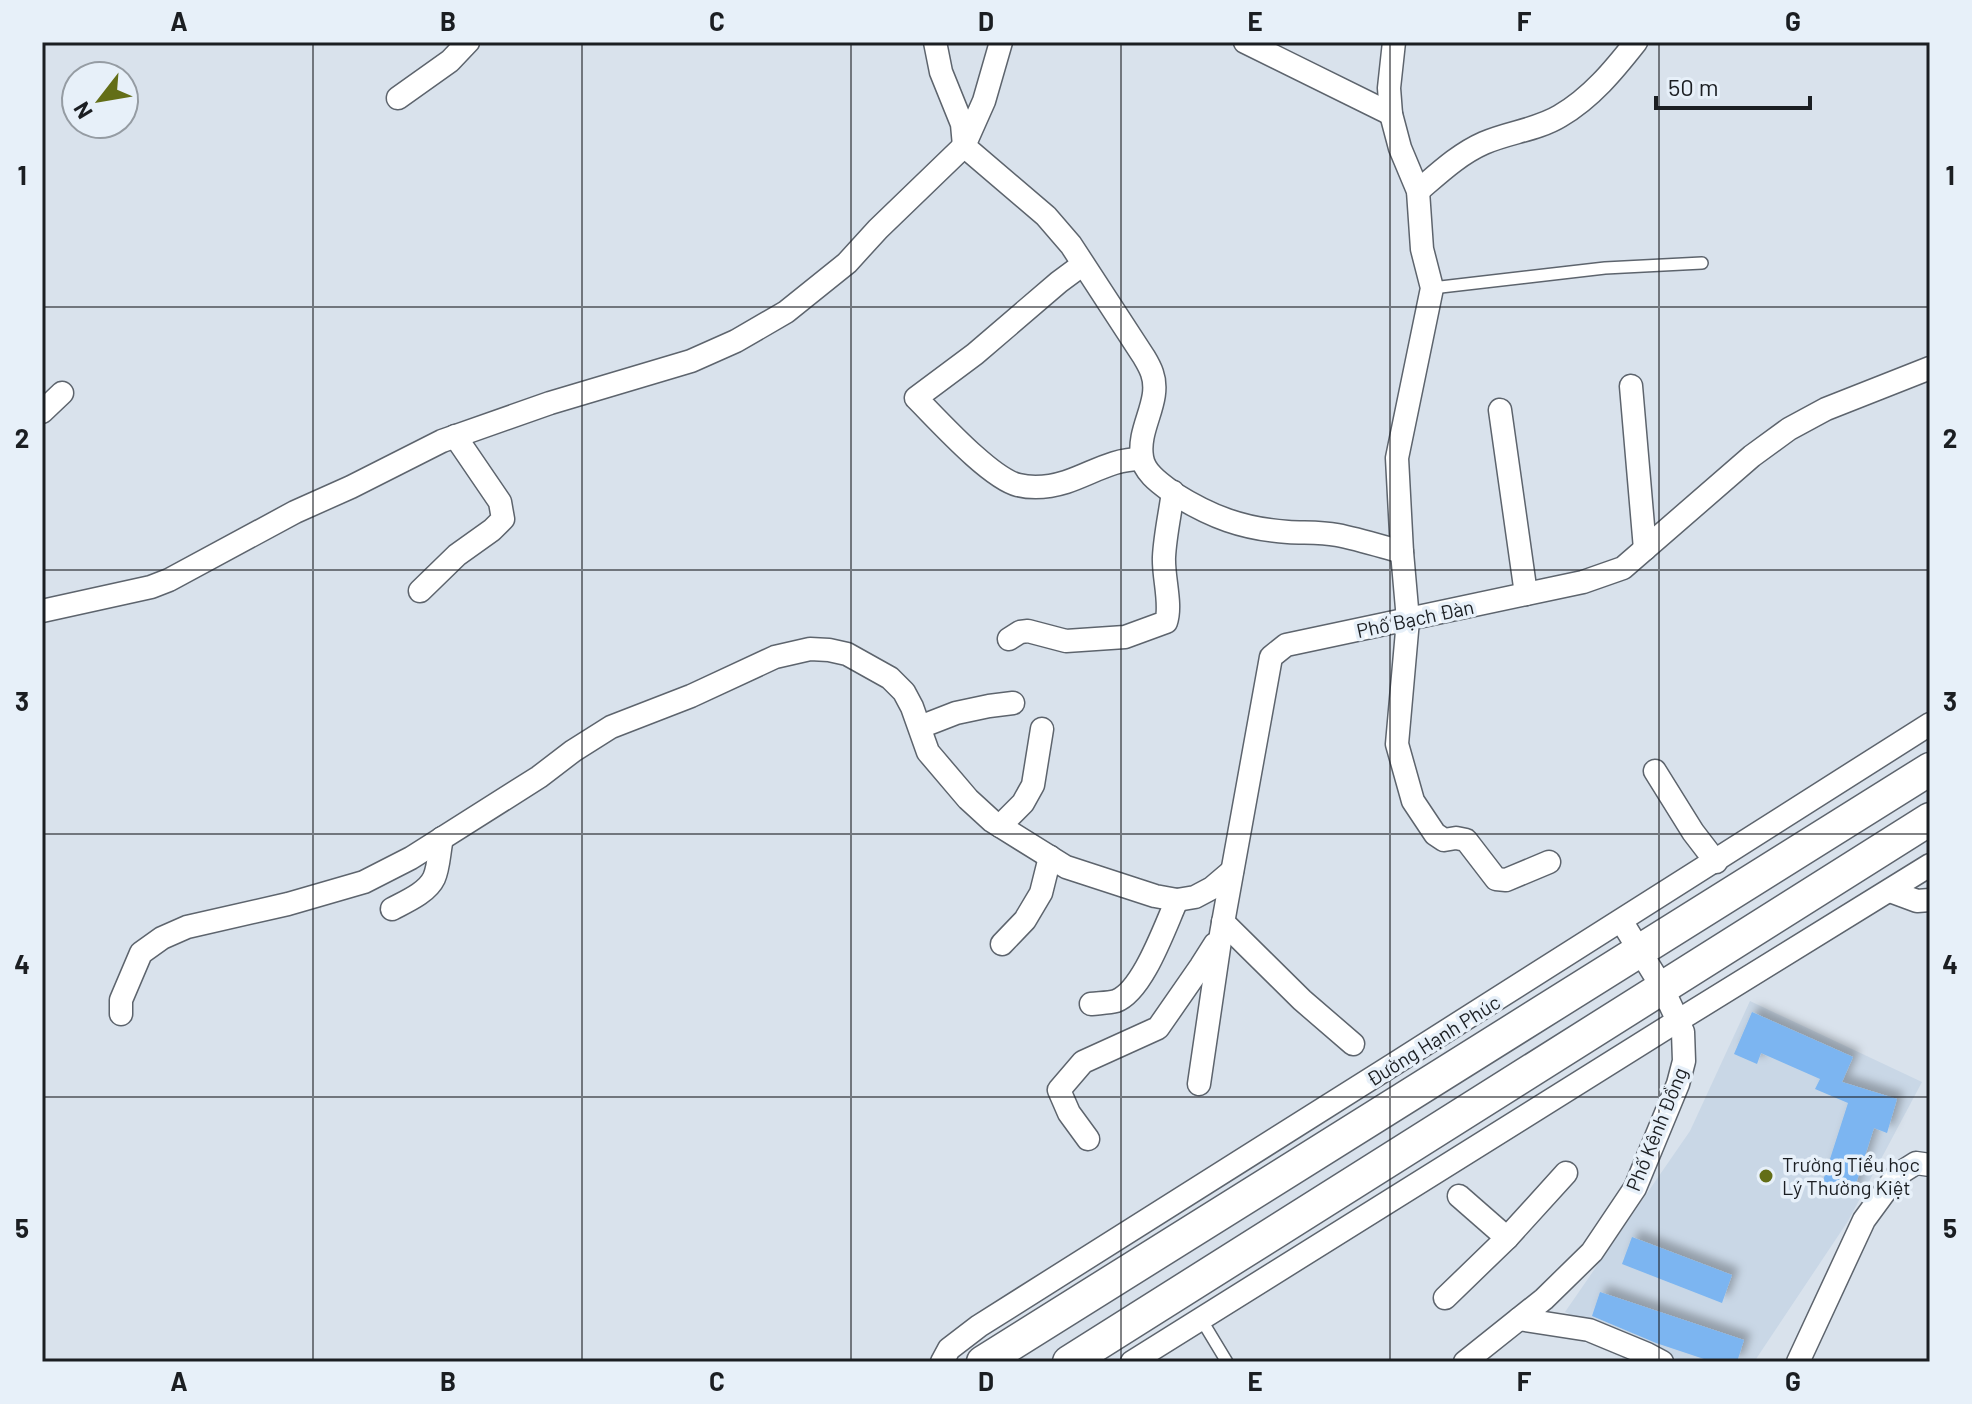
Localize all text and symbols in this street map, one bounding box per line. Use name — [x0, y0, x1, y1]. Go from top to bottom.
text: A — [170, 5, 188, 36]
text: B — [440, 5, 456, 36]
text: C — [709, 5, 725, 36]
text: D — [978, 5, 994, 36]
text: E — [1247, 5, 1263, 36]
text: F — [1517, 5, 1532, 36]
text: G — [1785, 5, 1801, 36]
north arrow — [60, 60, 140, 140]
scale bar — [1656, 60, 1810, 110]
text: 50 m — [1668, 72, 1719, 101]
text: N — [67, 98, 97, 124]
text: 1 — [17, 159, 27, 190]
text: 1 — [1945, 159, 1955, 190]
text: 2 — [15, 422, 29, 453]
text: 2 — [1943, 422, 1957, 453]
street label: Phố Bạch Đàn — [1354, 594, 1476, 642]
text: 3 — [15, 685, 29, 716]
text: 3 — [1943, 685, 1957, 716]
text: 4 — [14, 948, 30, 979]
text: 4 — [1942, 948, 1958, 979]
street label: Đường Hạnh Phúc — [1362, 989, 1504, 1091]
street label: Phố Kênh Đồng — [1620, 1064, 1692, 1194]
place label: Trường Tiểu học Lý Thường Kiệt — [1782, 1152, 1920, 1199]
marker: Trường Tiểu học Lý Thường Kiệt — [1757, 1167, 1775, 1185]
text: 5 — [15, 1212, 29, 1243]
text: 5 — [1943, 1212, 1957, 1243]
text: A — [170, 1365, 188, 1396]
text: B — [440, 1365, 456, 1396]
text: C — [709, 1365, 725, 1396]
text: D — [978, 1365, 994, 1396]
text: E — [1247, 1365, 1263, 1396]
text: F — [1517, 1365, 1532, 1396]
text: G — [1785, 1365, 1801, 1396]

